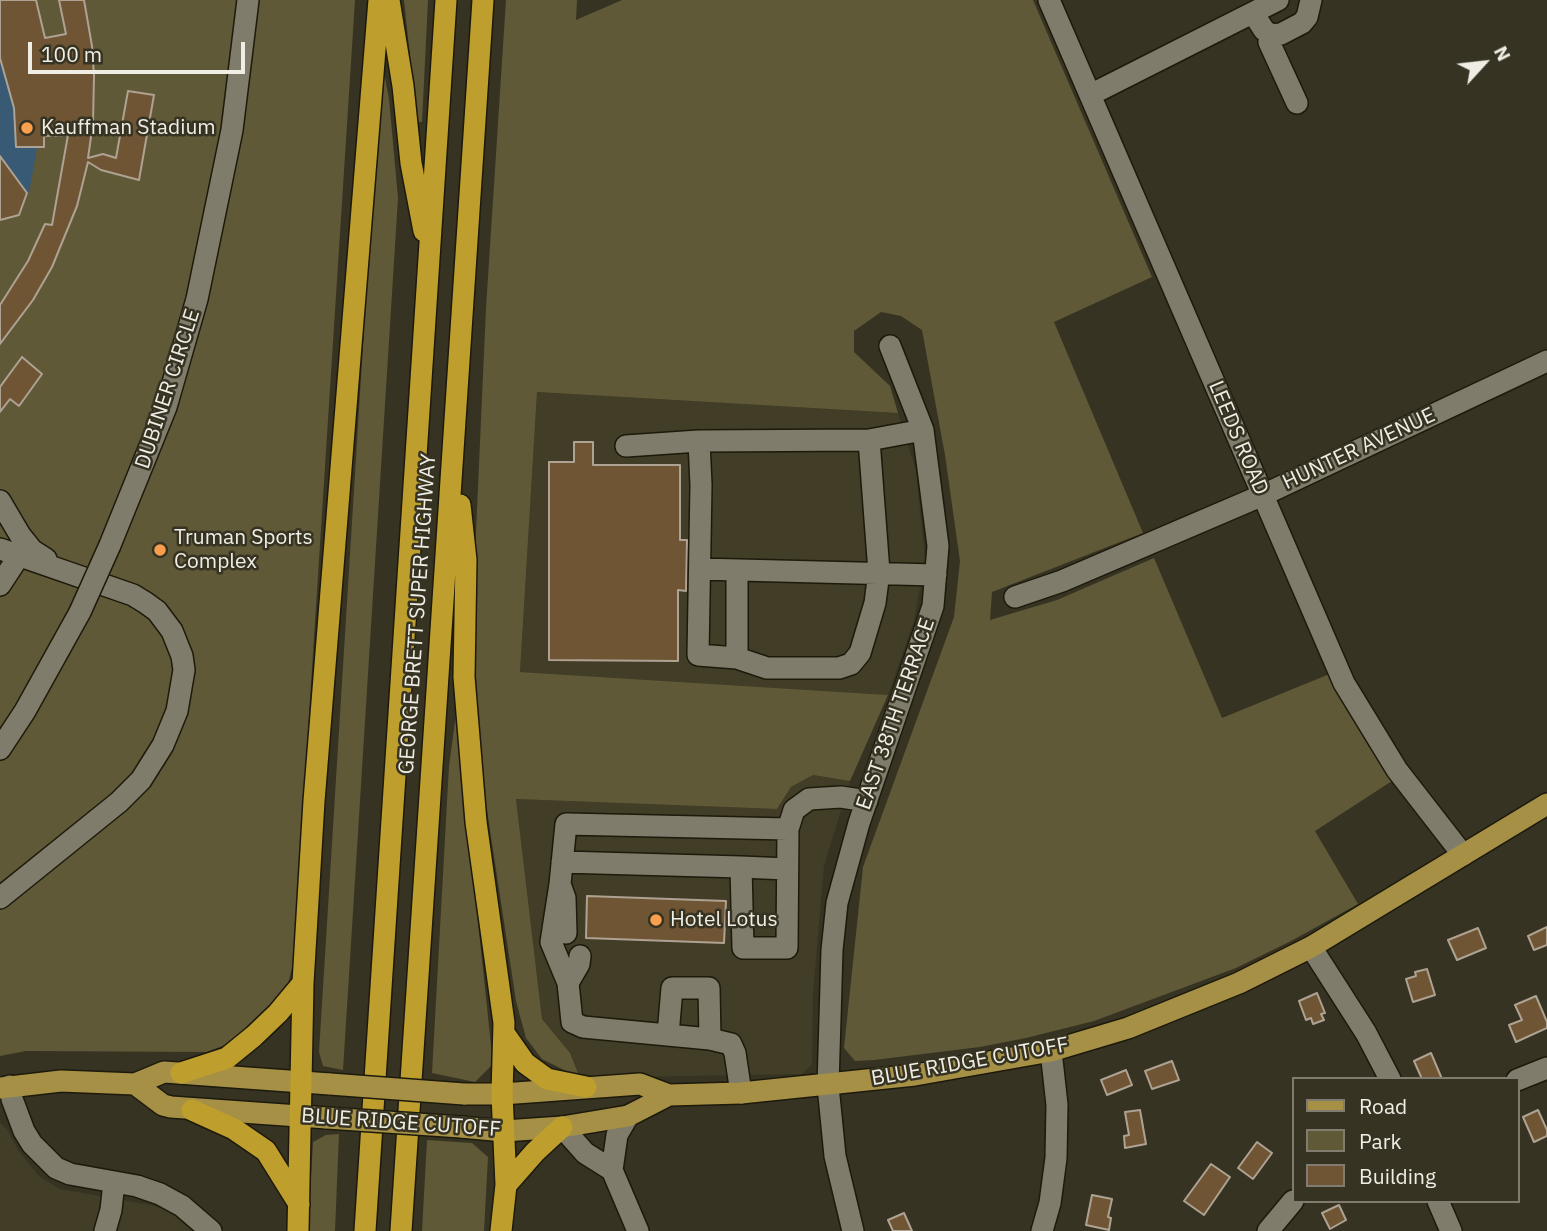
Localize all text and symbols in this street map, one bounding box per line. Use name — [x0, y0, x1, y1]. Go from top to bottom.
scale bar — [32, 28, 248, 72]
north arrow — [1449, 28, 1519, 98]
text: 100 m — [41, 40, 102, 68]
text: N — [1489, 42, 1517, 65]
place label: Kauffman Stadium — [41, 115, 216, 141]
marker: Kauffman Stadium — [19, 120, 35, 136]
street label: DUBINER CIRCLE — [130, 306, 206, 472]
street label: LEEDS ROAD — [1203, 377, 1273, 499]
street label: HUNTER AVENUE — [1279, 403, 1439, 495]
street label: GEORGE BRETT SUPER HIGHWAY — [394, 453, 442, 775]
place label: Truman Sports Complex — [174, 525, 313, 575]
marker: Truman Sports Complex — [152, 542, 168, 558]
street label: EAST 38TH TERRACE — [851, 615, 941, 813]
place label: Hotel Lotus — [670, 907, 778, 933]
marker: Hotel Lotus — [648, 912, 664, 928]
street label: BLUE RIDGE CUTOFF — [869, 1032, 1071, 1092]
legend — [1292, 1077, 1519, 1203]
text: Road — [1359, 1092, 1407, 1120]
street label: BLUE RIDGE CUTOFF — [300, 1103, 502, 1143]
text: Park — [1359, 1127, 1402, 1155]
text: Building — [1359, 1162, 1436, 1190]

